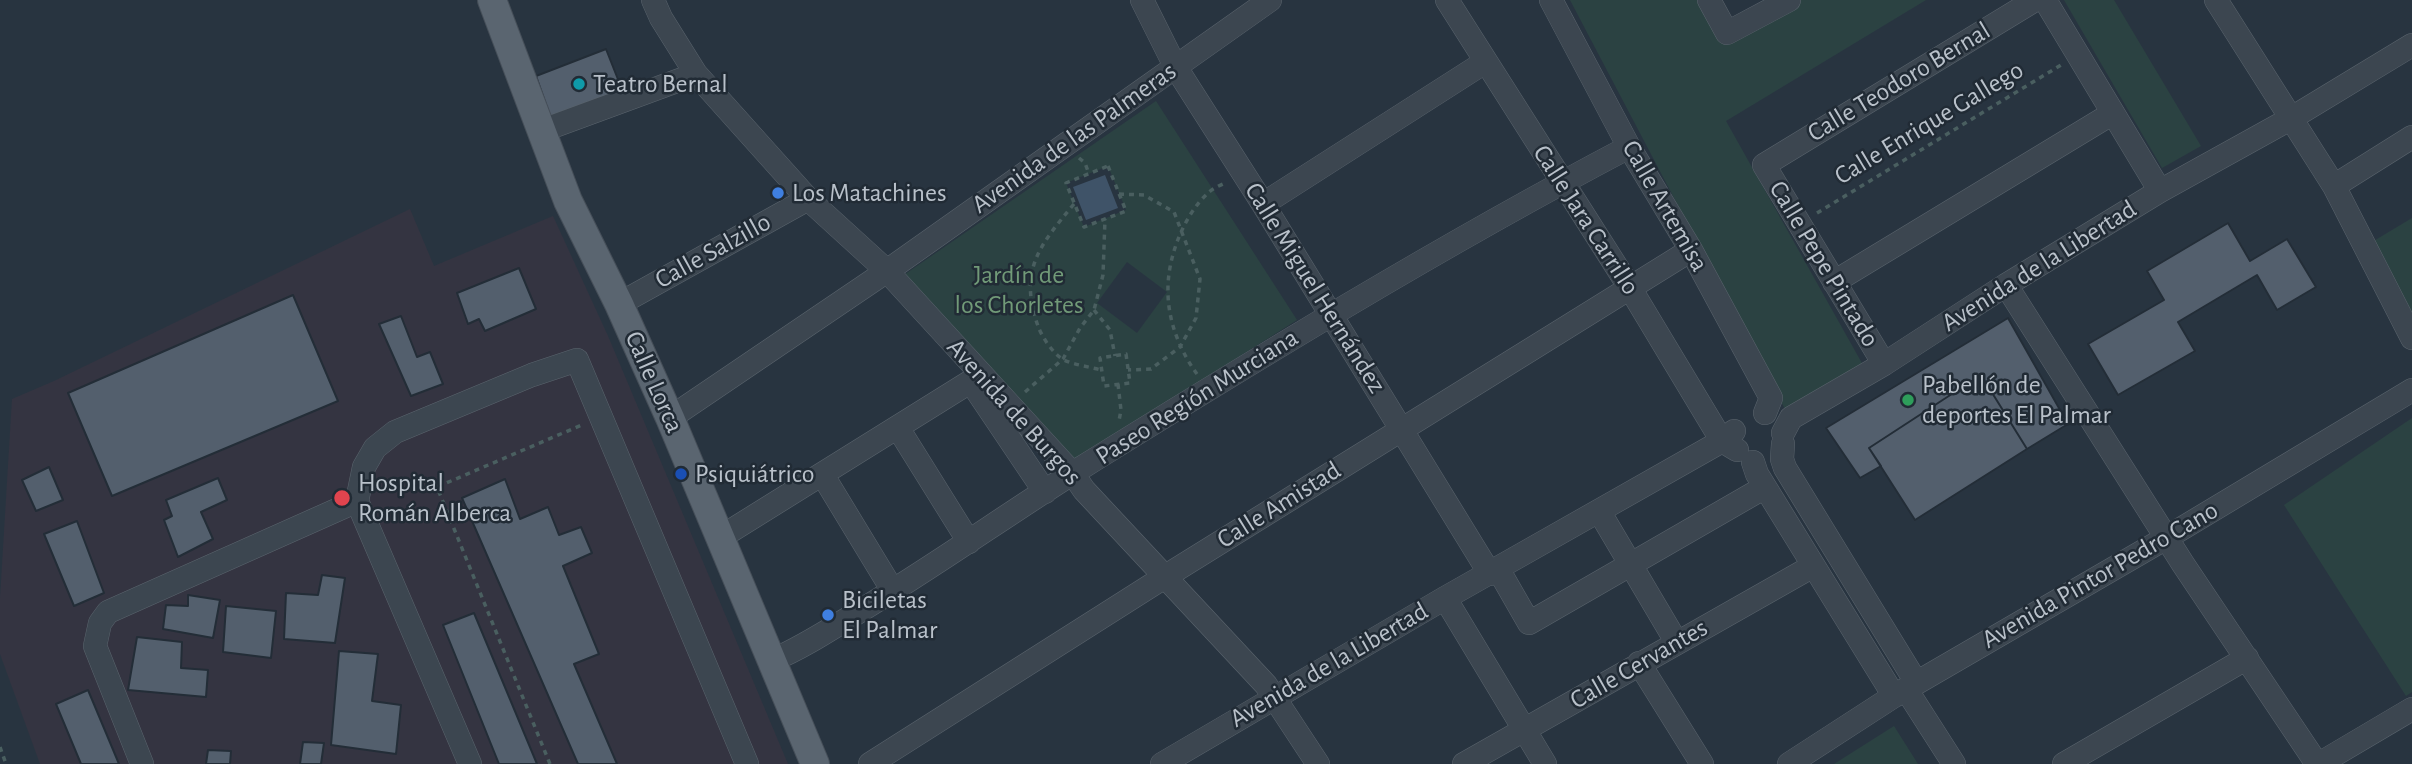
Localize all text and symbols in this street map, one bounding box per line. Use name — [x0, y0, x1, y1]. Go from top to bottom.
street label: Calle Teodoro Bernal — [1802, 15, 1996, 149]
street label: Calle Enrique Gallego — [1829, 54, 2029, 192]
street label: Avenida de las Palmeras — [966, 56, 1182, 220]
place label: Teatro Bernal — [593, 68, 728, 100]
marker: Teatro Bernal — [571, 76, 587, 92]
street label: Calle Artemisa — [1615, 135, 1715, 277]
street label: Calle Jara Carrillo — [1526, 139, 1646, 301]
street label: Calle Pepe Pintado — [1762, 175, 1886, 353]
place label: Los Matachines — [792, 177, 947, 209]
street label: Calle Miguel Hernández — [1238, 177, 1392, 399]
marker: Los Matachines — [770, 185, 786, 201]
street label: Avenida de la Libertad — [1936, 193, 2142, 339]
street label: Calle Salzillo — [650, 206, 776, 296]
park label: Jardín de los Chorletes — [954, 259, 1084, 320]
street label: Paseo Región Murciana — [1090, 322, 1304, 472]
street label: Calle Lorca — [618, 326, 690, 438]
street label: Avenida de Burgos — [940, 332, 1088, 492]
place label: Pabellón de deportes El Palmar — [1922, 369, 2111, 430]
marker: Pabellón de deportes El Palmar — [1900, 392, 1916, 408]
street label: Calle Amistad — [1211, 455, 1347, 555]
place label: Psiquiátrico — [695, 458, 815, 490]
marker: Psiquiátrico — [673, 466, 689, 482]
place label: Hospital Román Alberca — [358, 467, 511, 528]
marker: Hospital Román Alberca — [332, 488, 352, 508]
street label: Avenida Pintor Pedro Cano — [1976, 495, 2224, 655]
place label: Biciletas El Palmar — [842, 584, 937, 646]
street label: Avenida de la Libertad — [1224, 596, 1434, 734]
marker: Biciletas El Palmar — [820, 607, 836, 623]
street label: Calle Cervantes — [1565, 612, 1713, 716]

